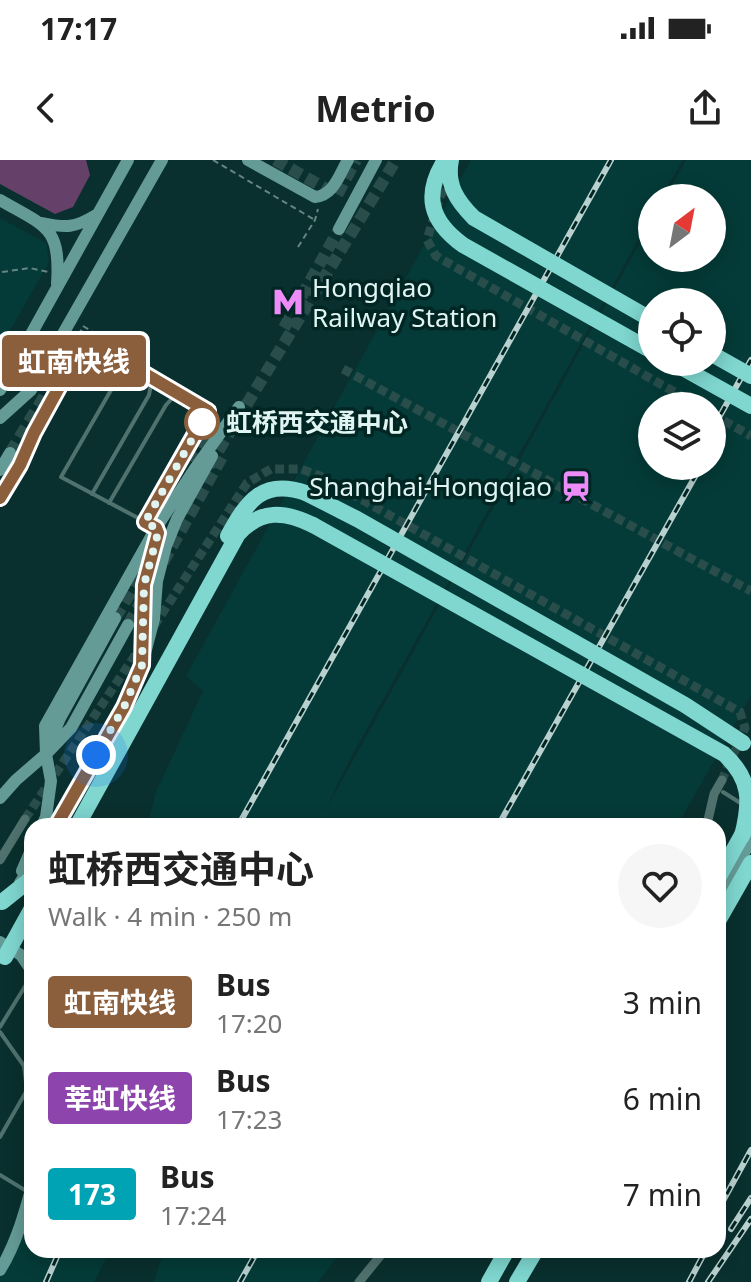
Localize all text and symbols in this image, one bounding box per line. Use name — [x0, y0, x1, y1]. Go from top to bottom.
text: 17:17 — [40, 8, 117, 49]
text: Metrio — [315, 84, 436, 133]
icon: back — [24, 86, 68, 130]
icon: share — [683, 86, 727, 130]
north arrow — [638, 184, 726, 272]
map controls — [638, 184, 726, 480]
place label: Hongqiao Railway Station — [312, 269, 497, 335]
metro station icon: Hongqiao Railway Station — [271, 285, 305, 319]
button: locate — [638, 288, 726, 376]
line badge: 虹南快线 — [18, 335, 130, 387]
text: 虹南快线 — [18, 342, 130, 380]
button: layers — [638, 392, 726, 480]
place label: 虹桥西交通中心 — [226, 404, 408, 440]
marker: 虹桥西交通中心 — [185, 405, 219, 439]
place label: Shanghai-Hongqiao — [309, 468, 552, 504]
station icon: Shanghai-Hongqiao — [559, 469, 593, 503]
your location — [76, 735, 116, 775]
text: 虹桥西交通中心 — [48, 842, 314, 894]
button: heart — [618, 844, 702, 928]
text: Walk · 4 min · 250 m — [48, 898, 292, 934]
text: Bus — [216, 964, 271, 1005]
text: 3 min — [623, 982, 702, 1023]
text: 虹南快线 — [64, 983, 176, 1021]
text: 17:20 — [216, 1005, 282, 1041]
text: Bus — [216, 1060, 271, 1101]
text: 6 min — [623, 1078, 702, 1119]
text: 莘虹快线 — [64, 1079, 176, 1117]
text: 17:23 — [216, 1101, 282, 1137]
text: Bus — [160, 1156, 215, 1197]
text: 7 min — [623, 1174, 702, 1215]
text: 173 — [68, 1175, 116, 1213]
text: 17:24 — [160, 1197, 226, 1233]

